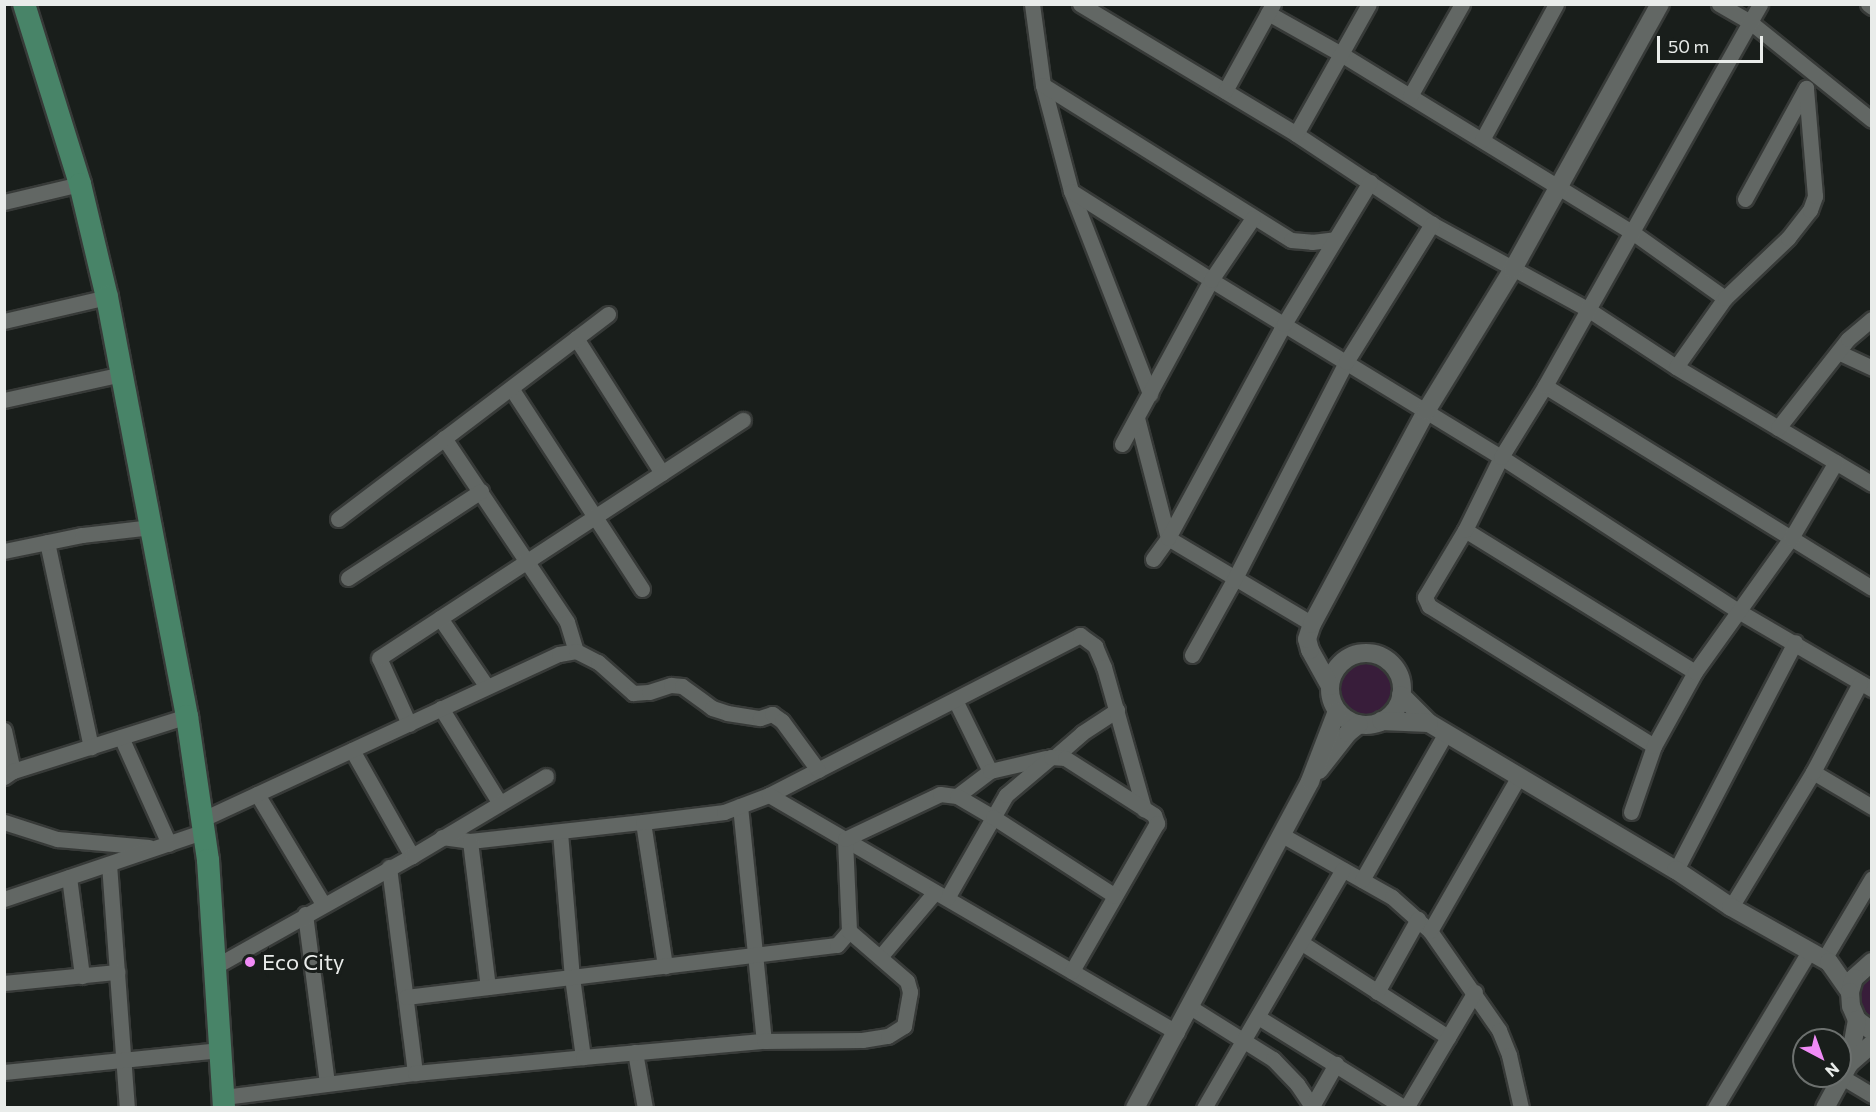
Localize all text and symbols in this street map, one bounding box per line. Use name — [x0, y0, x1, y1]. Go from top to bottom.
scale bar — [1660, 24, 1766, 62]
text: 50 m — [1668, 35, 1709, 57]
place label: Eco City — [262, 949, 344, 975]
marker: Eco City — [243, 955, 257, 969]
north arrow — [1792, 1028, 1852, 1088]
text: N — [1822, 1059, 1844, 1082]

